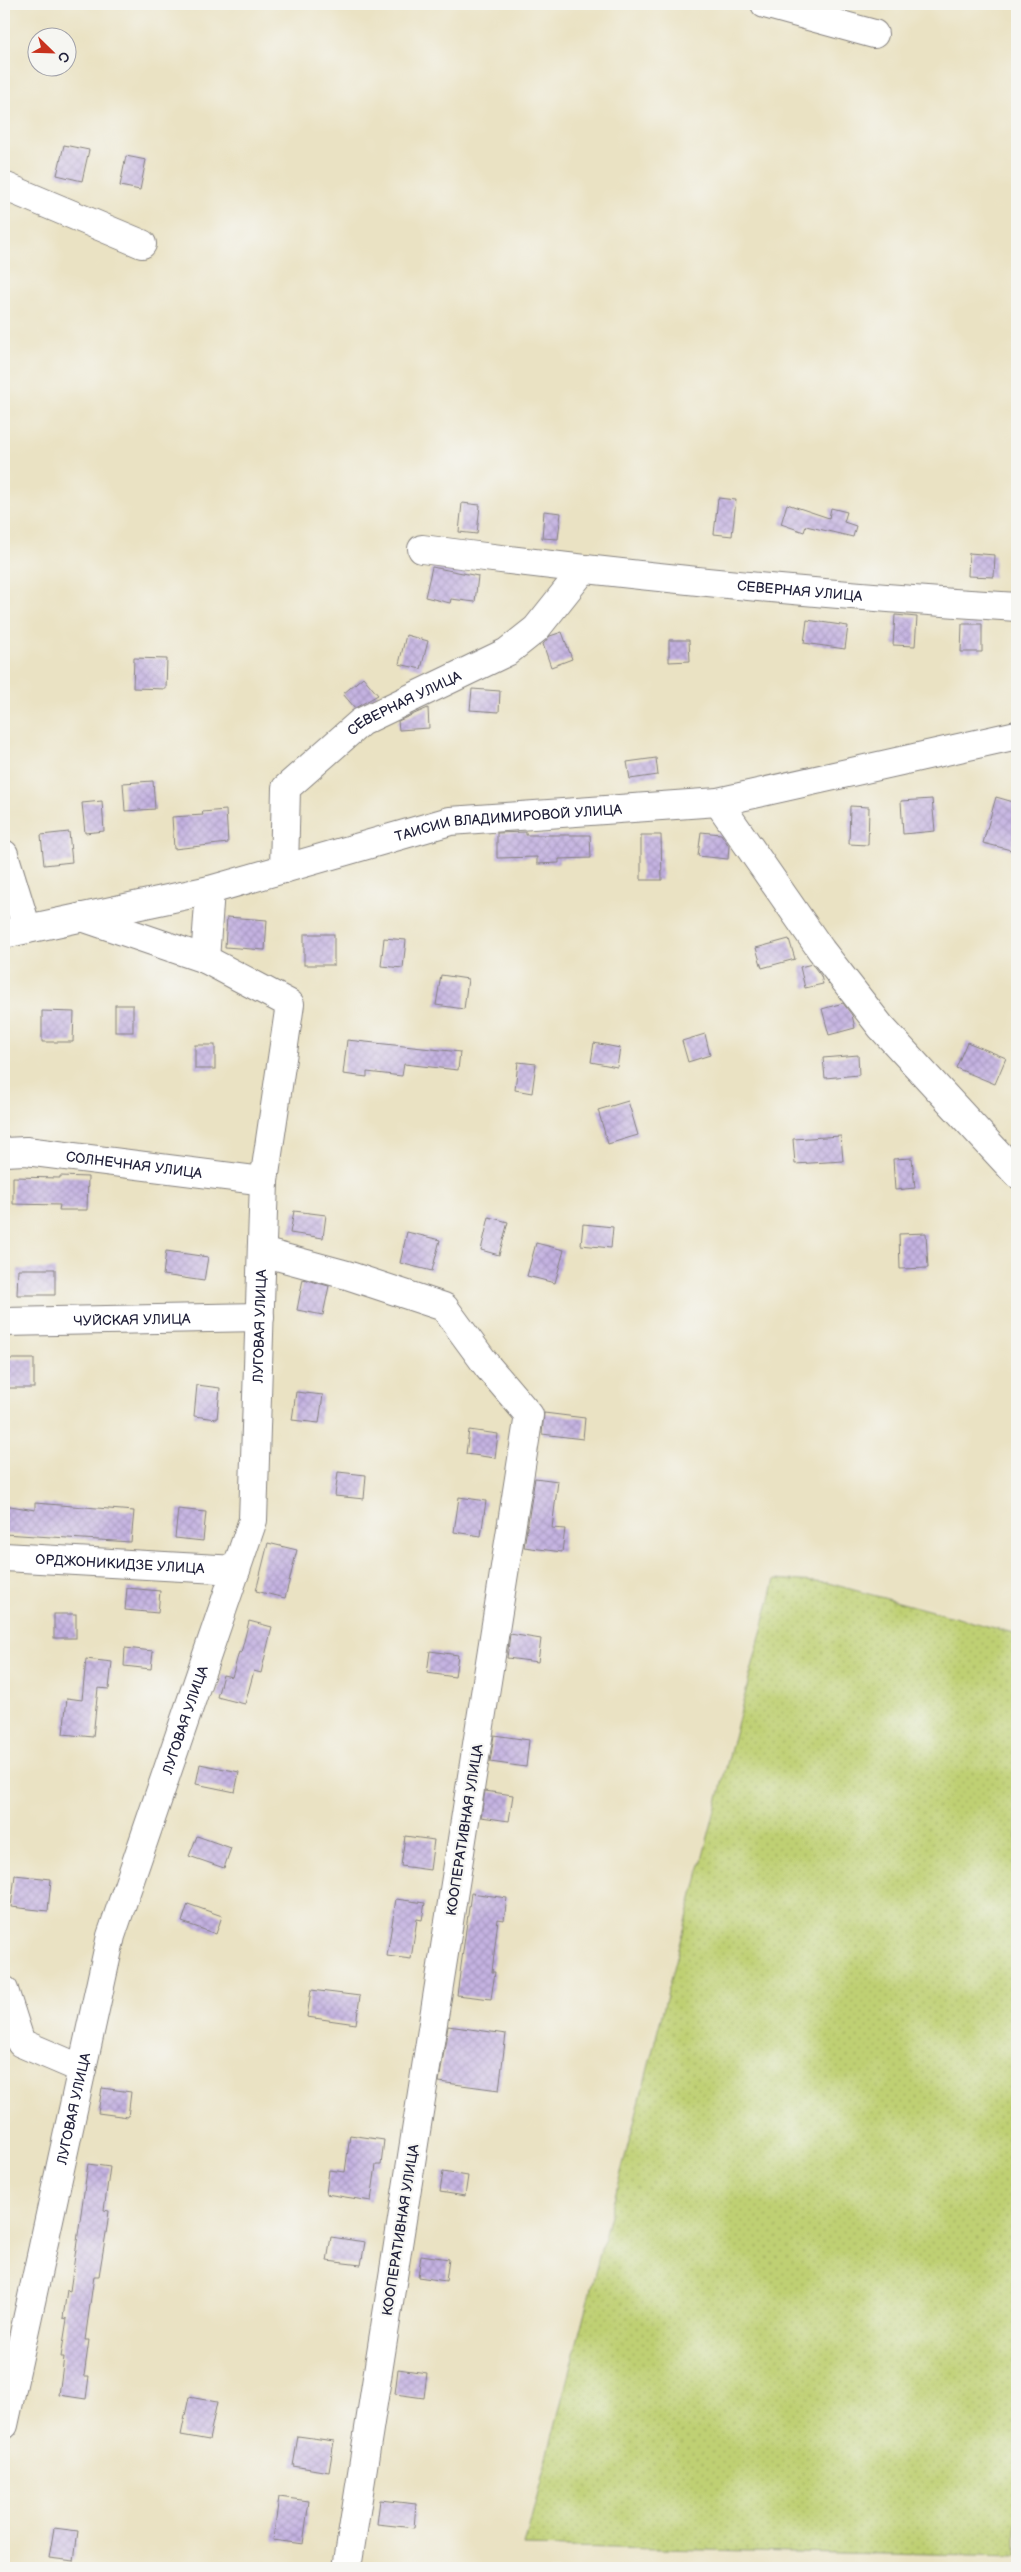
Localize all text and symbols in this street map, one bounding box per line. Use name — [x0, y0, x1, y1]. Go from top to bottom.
north arrow — [28, 28, 78, 78]
text: С — [54, 49, 73, 65]
street label: СЕВЕРНАЯ УЛИЦА — [736, 577, 863, 605]
street label: СЕВЕРНАЯ УЛИЦА — [344, 667, 464, 739]
street label: ТАИСИИ ВЛАДИМИРОВОЙ УЛИЦА — [393, 801, 623, 845]
street label: СОЛНЕЧНАЯ УЛИЦА — [65, 1148, 204, 1182]
street label: ЛУГОВАЯ УЛИЦА — [249, 1269, 270, 1384]
street label: ЧУЙСКАЯ УЛИЦА — [73, 1310, 191, 1330]
street label: ОРДЖОНИКИДЗЕ УЛИЦА — [35, 1551, 205, 1577]
street label: ЛУГОВАЯ УЛИЦА — [159, 1663, 212, 1778]
street label: КООПЕРАТИВНАЯ УЛИЦА — [443, 1743, 487, 1917]
street label: ЛУГОВАЯ УЛИЦА — [53, 2051, 94, 2167]
street label: КООПЕРАТИВНАЯ УЛИЦА — [379, 2143, 423, 2317]

